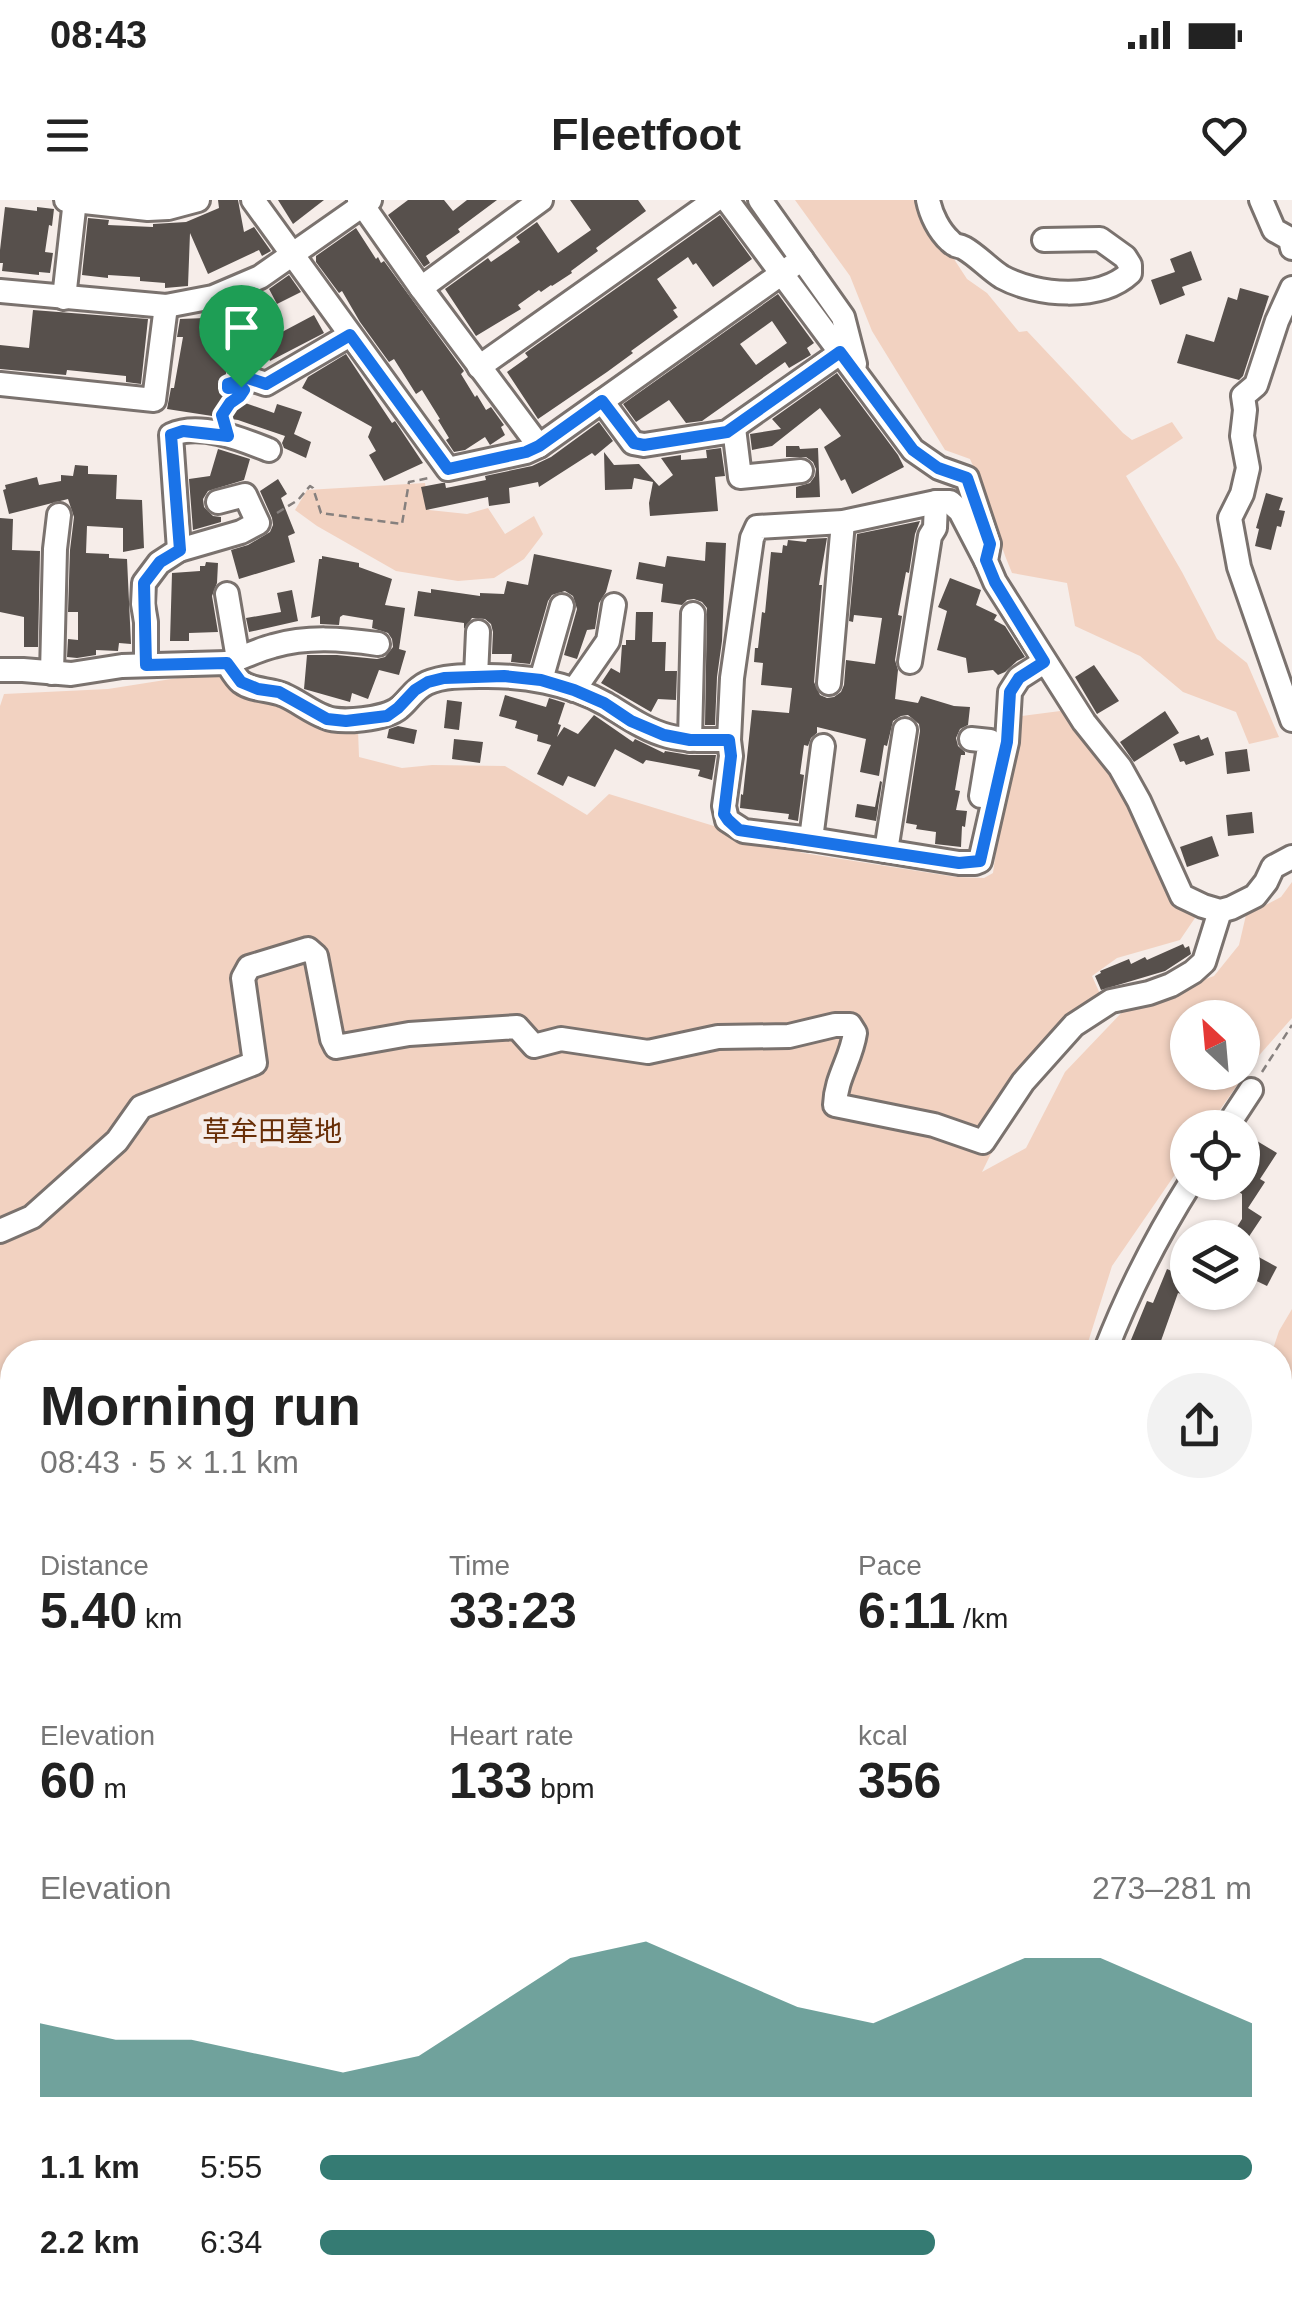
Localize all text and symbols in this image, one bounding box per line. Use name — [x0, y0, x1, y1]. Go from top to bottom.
text: 08:43 — [50, 14, 147, 56]
icon: menu — [40, 108, 95, 163]
icon: heart — [1197, 108, 1252, 163]
text: Fleetfoot — [551, 109, 741, 160]
pin — [199, 285, 284, 388]
icon: arrive — [214, 300, 269, 355]
north arrow — [1170, 1000, 1260, 1090]
map controls — [1170, 1000, 1260, 1310]
button: locate — [1170, 1110, 1260, 1200]
park label: 草牟田墓地 — [202, 1116, 342, 1147]
button: layers — [1170, 1220, 1260, 1310]
button: share — [1147, 1373, 1252, 1478]
text: Morning run — [40, 1375, 361, 1437]
text: 08:43 · 5 × 1.1 km — [40, 1444, 299, 1480]
text: Distance — [40, 1550, 149, 1581]
text: Time — [449, 1550, 510, 1581]
text: Pace — [858, 1550, 922, 1581]
text: 5.40 — [40, 1583, 137, 1639]
text: 33:23 — [449, 1583, 577, 1639]
text: 6:11 — [858, 1583, 955, 1639]
text: km — [137, 1603, 182, 1634]
text: /km — [955, 1603, 1008, 1634]
text: Elevation — [40, 1720, 155, 1751]
text: Heart rate — [449, 1720, 574, 1751]
text: kcal — [858, 1720, 908, 1751]
text: 60 — [40, 1753, 96, 1809]
text: 133 — [449, 1753, 532, 1809]
text: 356 — [858, 1753, 941, 1809]
text: m — [96, 1773, 127, 1804]
text: bpm — [532, 1773, 595, 1804]
text: Elevation — [40, 1870, 172, 1906]
text: 273–281 m — [1092, 1870, 1252, 1906]
text: 1.1 km — [40, 2149, 140, 2185]
text: 5:55 — [200, 2149, 262, 2185]
text: 2.2 km — [40, 2224, 140, 2260]
text: 6:34 — [200, 2224, 262, 2260]

